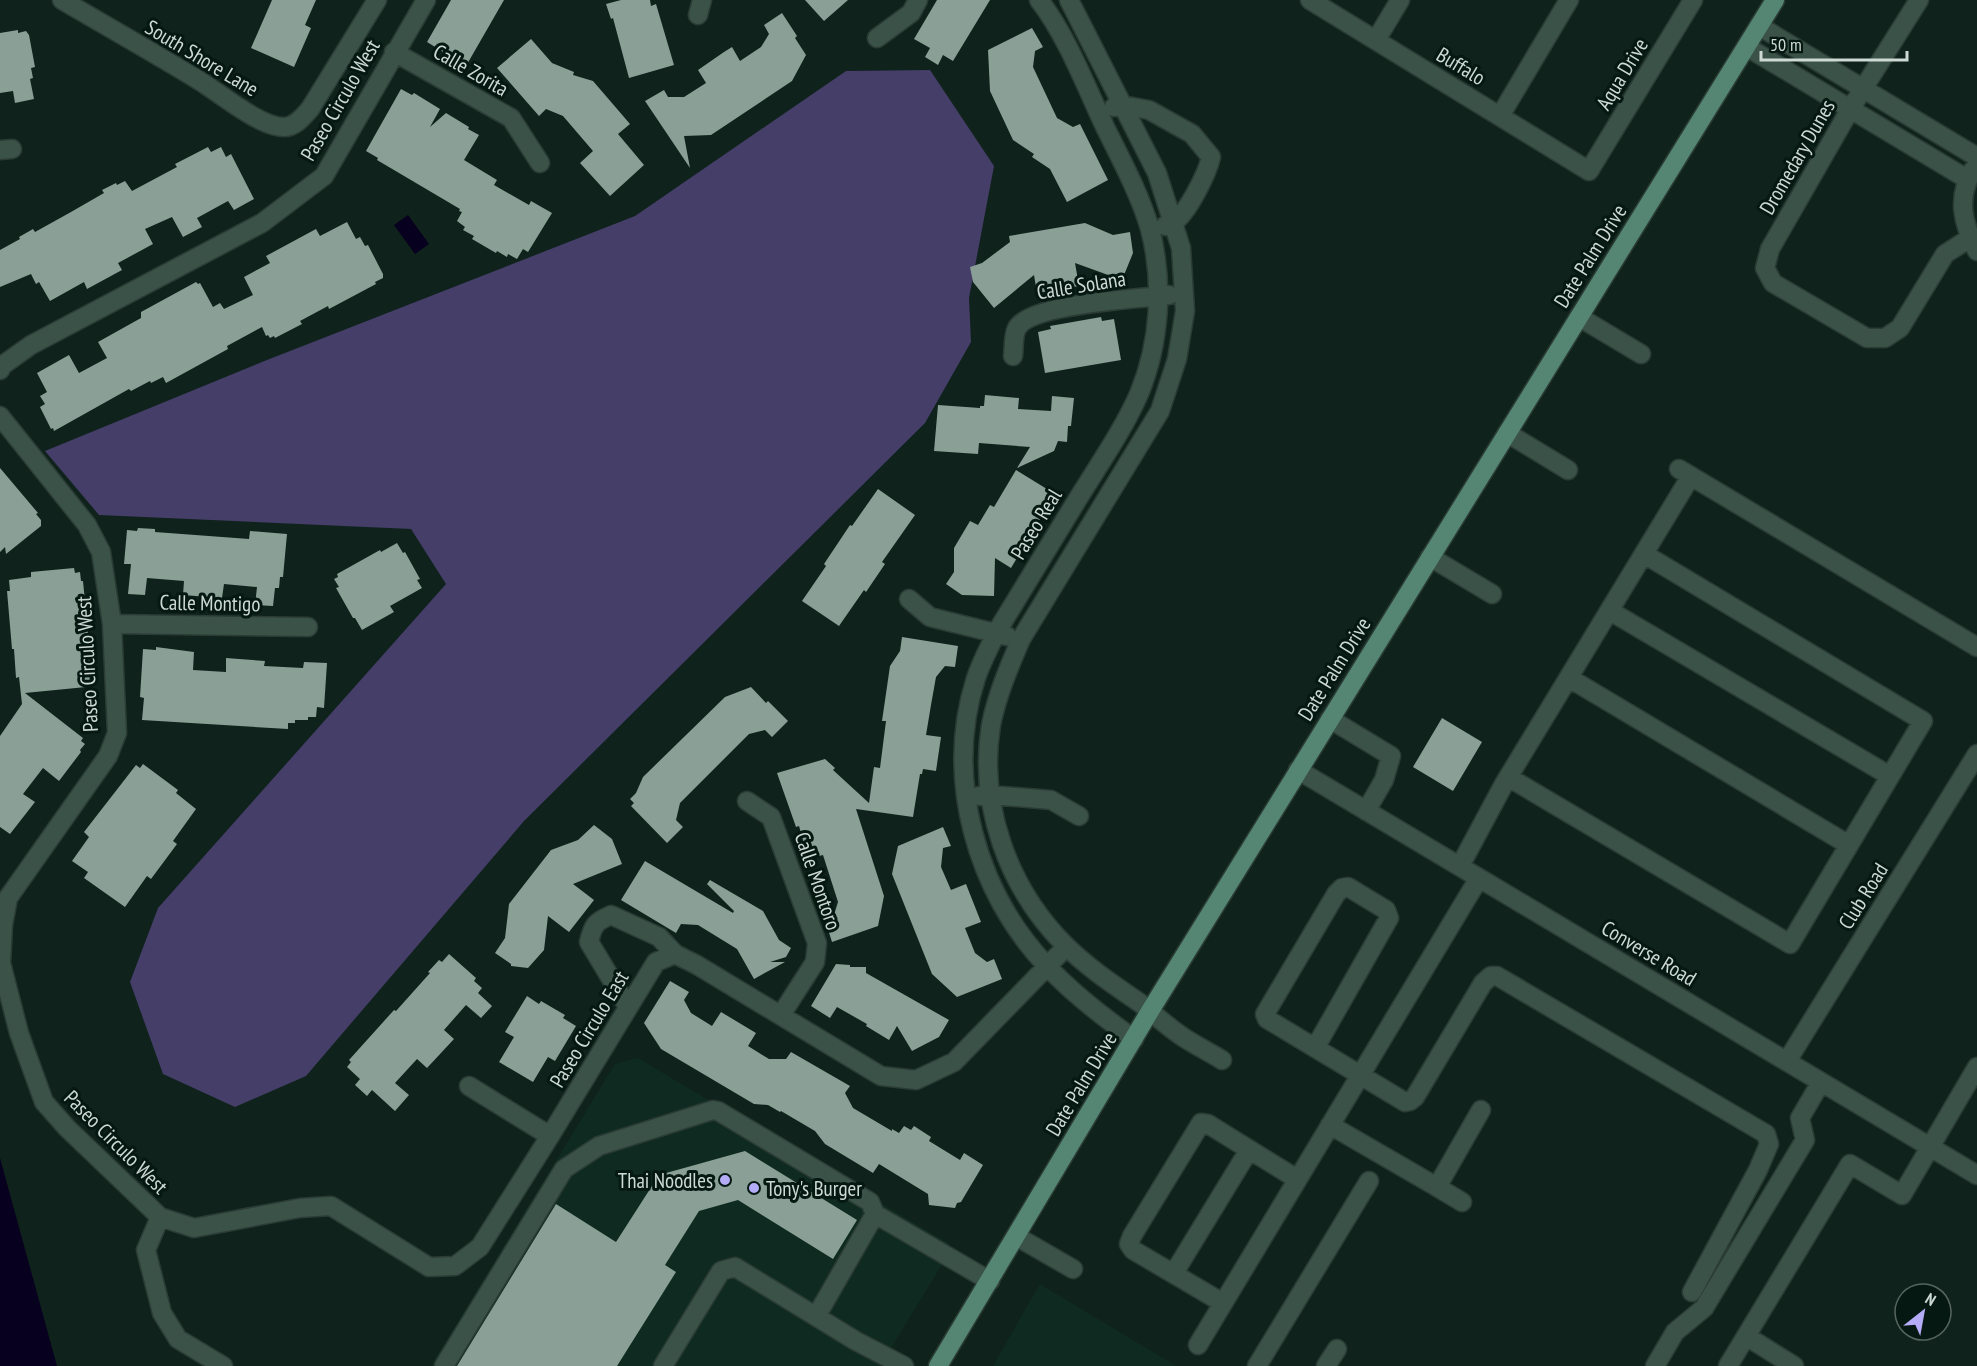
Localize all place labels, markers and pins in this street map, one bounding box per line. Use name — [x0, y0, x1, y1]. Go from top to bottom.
place label: Thai Noodles — [618, 1167, 713, 1194]
marker: Thai Noodles — [718, 1173, 732, 1187]
place label: Tony's Burger — [766, 1175, 862, 1202]
marker: Tony's Burger — [747, 1181, 761, 1195]

